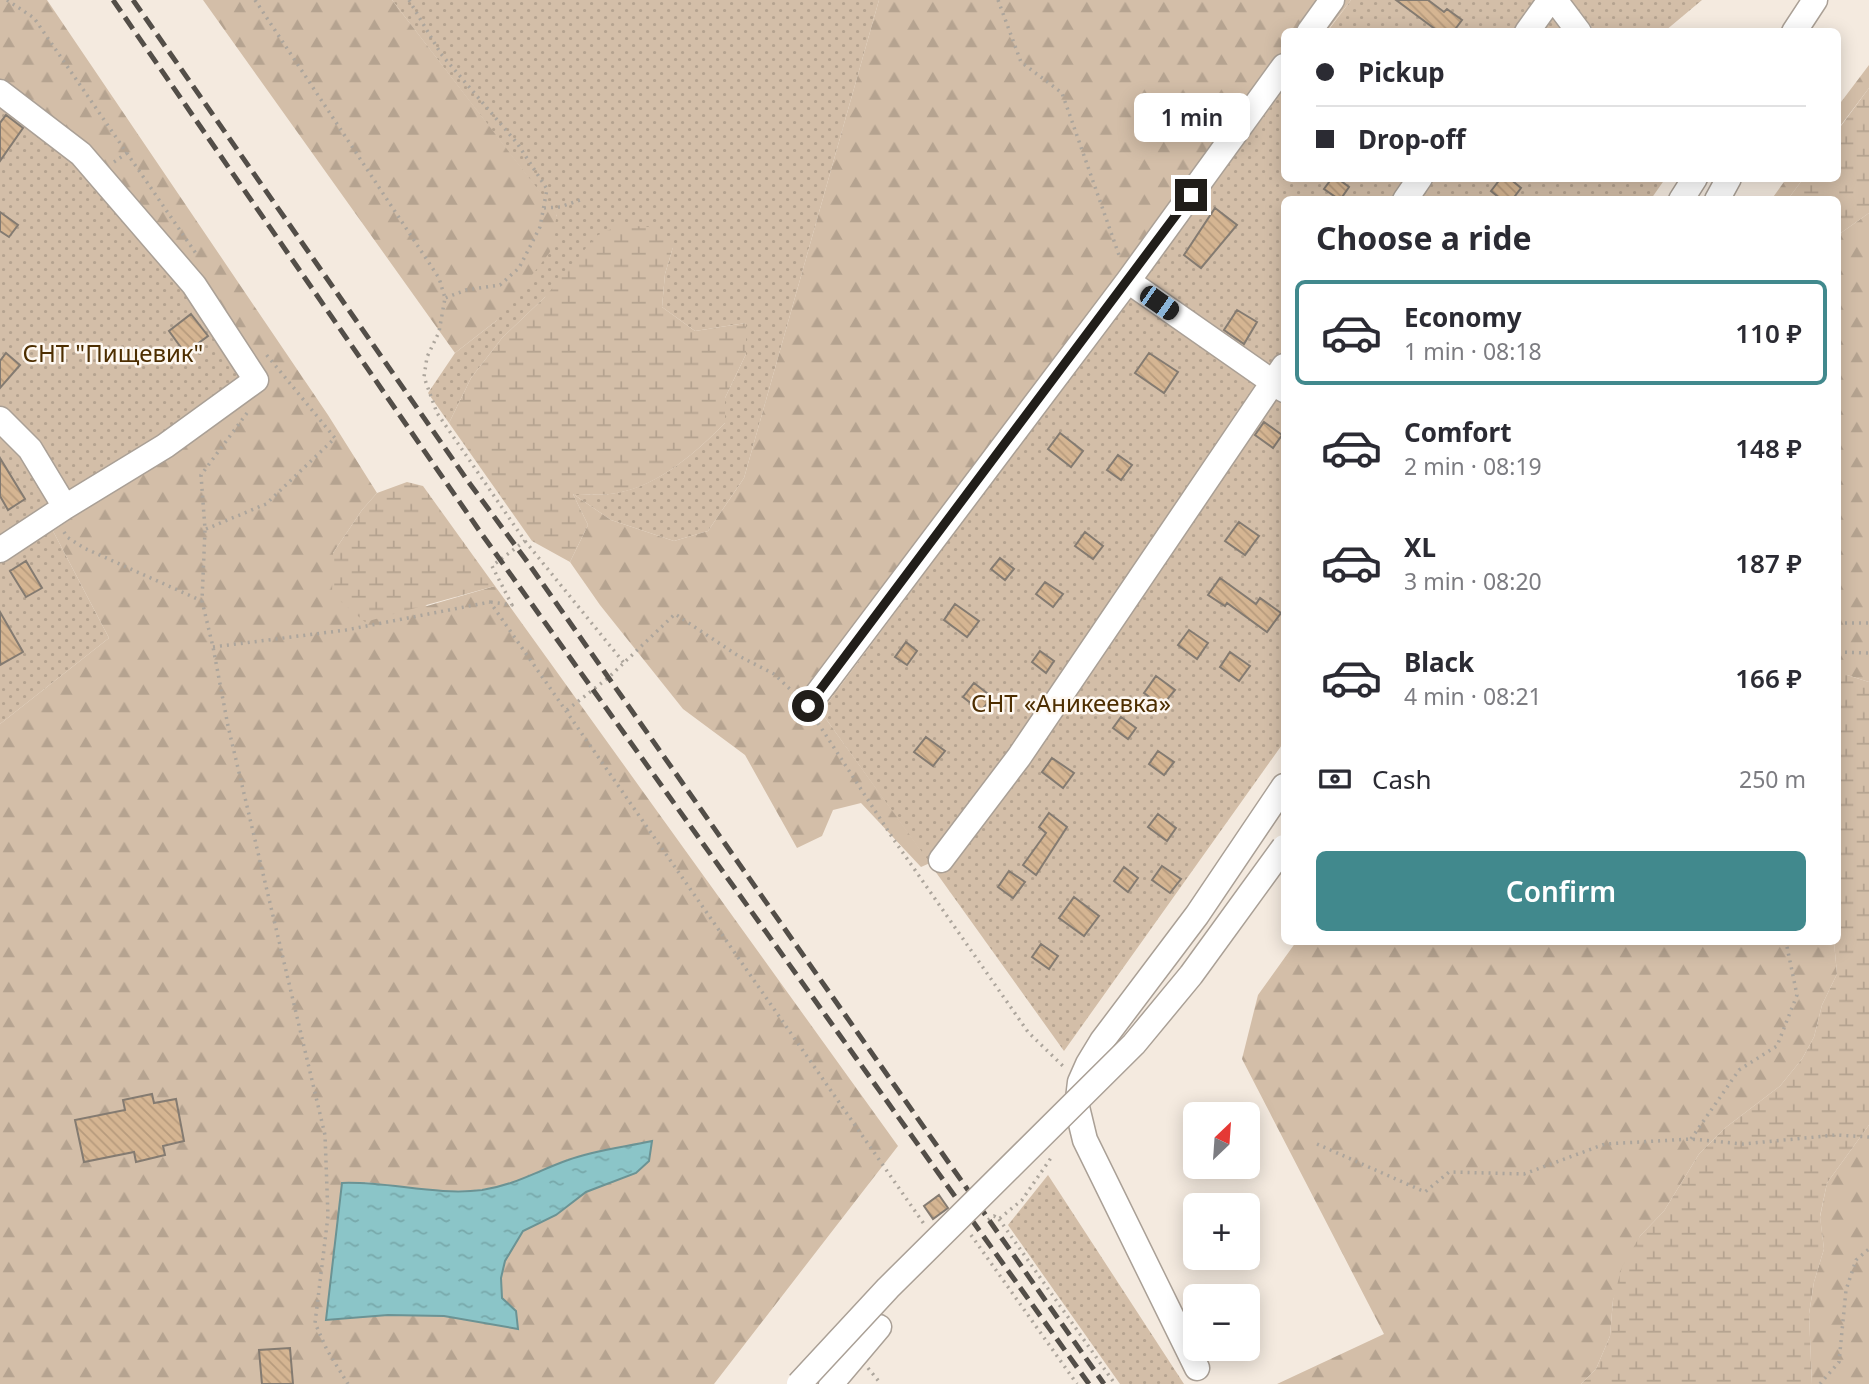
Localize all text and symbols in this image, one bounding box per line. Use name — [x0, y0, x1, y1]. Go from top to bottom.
text: Pickup — [1358, 54, 1445, 90]
callout: 1 min — [1133, 94, 1249, 142]
text: 1 min — [1161, 101, 1223, 133]
text: Drop-off — [1358, 121, 1465, 157]
route end — [1175, 179, 1207, 211]
text: Choose a ride — [1316, 216, 1532, 259]
car — [1136, 282, 1183, 324]
text: Economy — [1404, 299, 1522, 335]
icon: car — [1320, 301, 1383, 364]
text: 110 ₽ — [1735, 315, 1802, 351]
text: 1 min · 08:18 — [1404, 335, 1542, 367]
park label: СНТ "Пищевик" — [23, 336, 203, 369]
text: Comfort — [1404, 414, 1512, 450]
icon: car — [1320, 416, 1383, 479]
text: 148 ₽ — [1735, 430, 1802, 466]
text: 2 min · 08:19 — [1404, 450, 1542, 482]
text: XL — [1404, 529, 1436, 565]
icon: car — [1320, 531, 1383, 594]
text: 187 ₽ — [1735, 545, 1802, 581]
text: 3 min · 08:20 — [1404, 565, 1542, 597]
text: Black — [1404, 644, 1474, 680]
icon: car — [1320, 646, 1383, 709]
text: 166 ₽ — [1735, 660, 1802, 696]
text: 4 min · 08:21 — [1404, 680, 1542, 712]
park label: СНТ «Аникеевка» — [971, 686, 1171, 719]
route start — [792, 690, 824, 722]
icon: cash — [1316, 760, 1354, 798]
text: Cash — [1372, 761, 1432, 797]
text: 250 m — [1739, 763, 1806, 795]
button: Confirm — [1316, 851, 1806, 931]
north arrow — [1183, 1102, 1260, 1180]
map controls — [1183, 1102, 1260, 1361]
button: + — [1183, 1193, 1260, 1270]
button: − — [1183, 1284, 1260, 1361]

